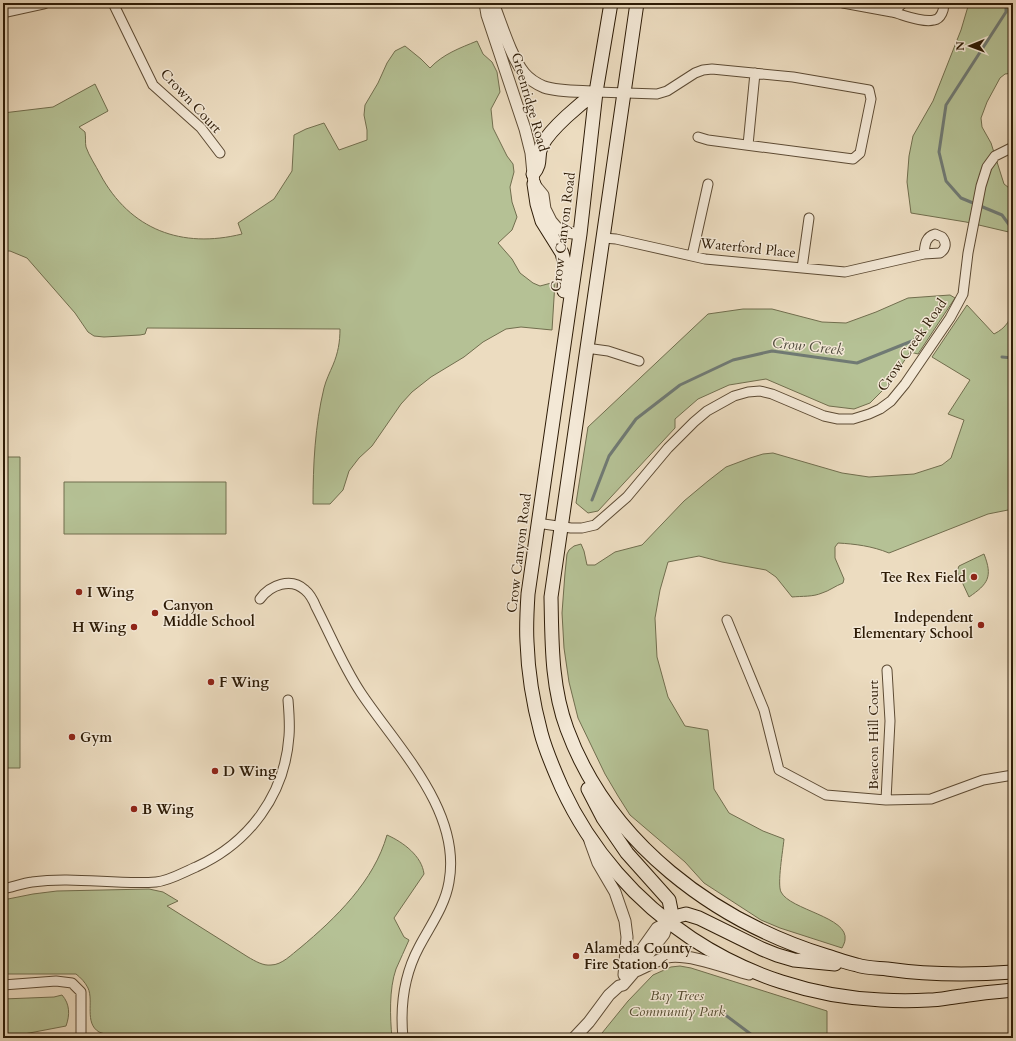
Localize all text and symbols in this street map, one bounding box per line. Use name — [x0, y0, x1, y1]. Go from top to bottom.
north arrow — [950, 26, 990, 66]
text: N — [953, 41, 968, 51]
street label: Greenridge Road — [507, 50, 553, 154]
street label: Crown Court — [156, 65, 226, 138]
street label: Crow Canyon Road — [546, 170, 580, 293]
street label: Waterford Place — [698, 233, 797, 262]
street label: Crow Creek Road — [873, 294, 951, 395]
water label: Crow Creek — [771, 332, 845, 360]
street label: Crow Canyon Road — [502, 491, 536, 614]
place label: Tee Rex Field — [881, 568, 966, 587]
marker: Tee Rex Field — [969, 572, 979, 582]
place label: I Wing — [87, 583, 135, 602]
marker: I Wing — [74, 587, 84, 597]
place label: Canyon Middle School — [163, 596, 255, 631]
marker: Canyon Middle School — [150, 608, 160, 618]
place label: Independent Elementary School — [853, 608, 973, 643]
place label: H Wing — [72, 618, 127, 637]
marker: Independent Elementary School — [976, 620, 986, 630]
marker: H Wing — [129, 622, 139, 632]
place label: F Wing — [219, 673, 269, 692]
marker: F Wing — [206, 677, 216, 687]
street label: Beacon Hill Court — [864, 680, 883, 790]
place label: Gym — [80, 728, 112, 747]
marker: Gym — [67, 732, 77, 742]
place label: D Wing — [223, 762, 277, 781]
marker: D Wing — [210, 766, 220, 776]
place label: B Wing — [142, 800, 194, 819]
marker: B Wing — [129, 804, 139, 814]
place label: Alameda County Fire Station 6 — [584, 939, 692, 974]
marker: Alameda County Fire Station 6 — [571, 951, 581, 961]
park label: Bay Trees Community Park — [629, 986, 725, 1021]

